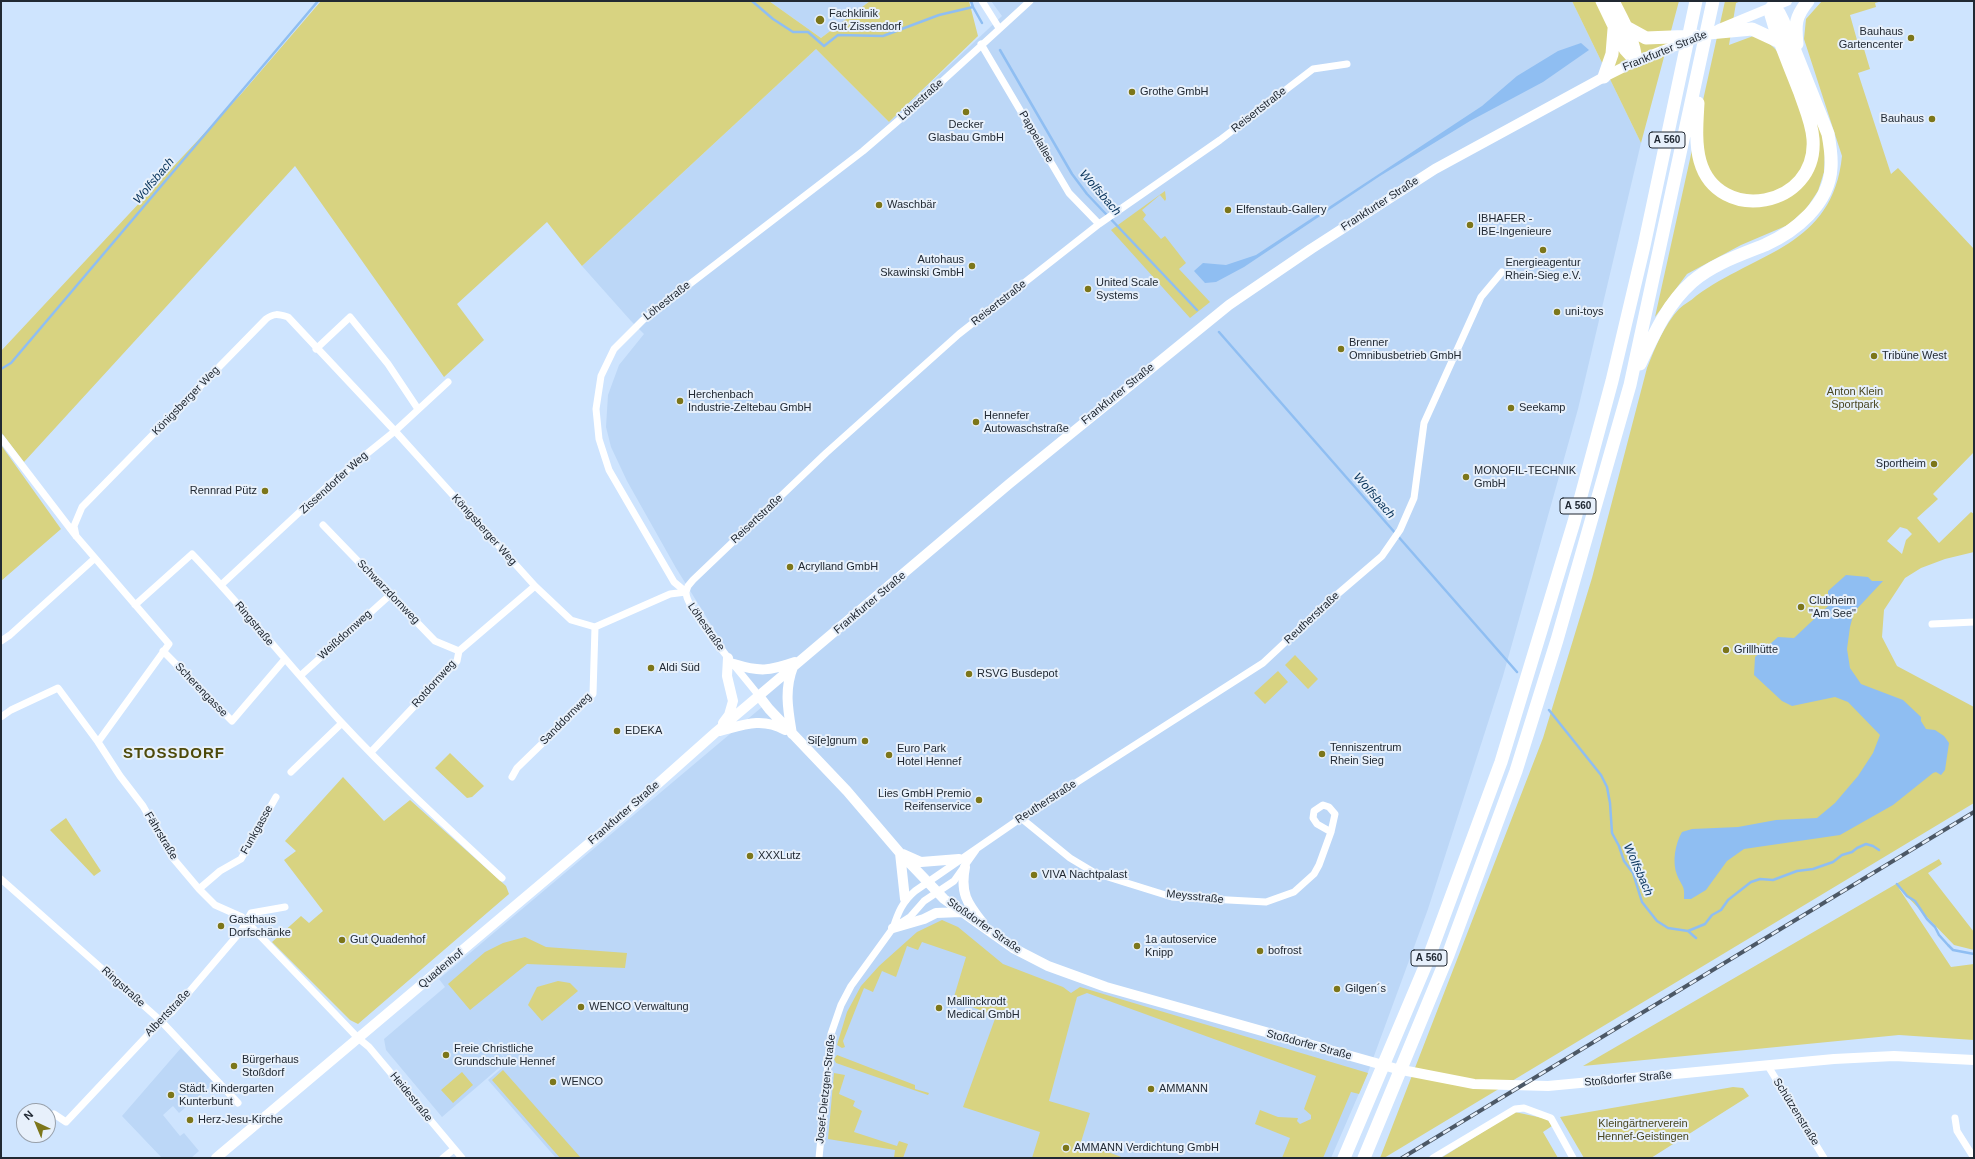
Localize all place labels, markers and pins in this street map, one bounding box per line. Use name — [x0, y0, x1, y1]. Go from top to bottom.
place label: Fachklinik Gut Zissendorf — [829, 7, 901, 33]
marker: Fachklinik Gut Zissendorf — [814, 14, 826, 26]
place label: Bauhaus Gartencenter — [1839, 25, 1903, 51]
marker: Bauhaus Gartencenter — [1906, 33, 1916, 43]
place label: Grothe GmbH — [1140, 85, 1208, 99]
marker: Grothe GmbH — [1127, 87, 1137, 97]
marker: Decker Glasbau GmbH — [961, 107, 971, 117]
place label: Bauhaus — [1881, 112, 1924, 126]
marker: Bauhaus — [1927, 114, 1937, 124]
place label: Decker Glasbau GmbH — [928, 118, 1004, 144]
place label: Waschbär — [887, 198, 936, 212]
marker: Waschbär — [874, 200, 884, 210]
place label: Elfenstaub-Gallery — [1236, 203, 1326, 217]
marker: Elfenstaub-Gallery — [1223, 205, 1233, 215]
place label: IBHAFER - IBE-Ingenieure — [1478, 212, 1551, 238]
marker: IBHAFER - IBE-Ingenieure — [1465, 220, 1475, 230]
marker: Energieagentur Rhein-Sieg e.V. — [1538, 245, 1548, 255]
place label: Autohaus Skawinski GmbH — [880, 253, 964, 279]
place label: Energieagentur Rhein-Sieg e.V. — [1505, 256, 1581, 282]
marker: Autohaus Skawinski GmbH — [967, 261, 977, 271]
place label: United Scale Systems — [1096, 276, 1158, 302]
marker: United Scale Systems — [1083, 284, 1093, 294]
place label: uni-toys — [1565, 305, 1604, 319]
marker: uni-toys — [1552, 307, 1562, 317]
place label: Brenner Omnibusbetrieb GmbH — [1349, 336, 1461, 362]
marker: Brenner Omnibusbetrieb GmbH — [1336, 344, 1346, 354]
place label: Tribüne West — [1882, 349, 1947, 363]
marker: Tribüne West — [1869, 351, 1879, 361]
place label: Herchenbach Industrie-Zeltebau GmbH — [688, 388, 811, 414]
marker: Herchenbach Industrie-Zeltebau GmbH — [675, 396, 685, 406]
place label: Seekamp — [1519, 401, 1565, 415]
marker: Seekamp — [1506, 403, 1516, 413]
place label: Hennefer Autowaschstraße — [984, 409, 1069, 435]
marker: Hennefer Autowaschstraße — [971, 417, 981, 427]
place label: Sportheim — [1876, 457, 1926, 471]
marker: Sportheim — [1929, 459, 1939, 469]
place label: MONOFIL-TECHNIK GmbH — [1474, 464, 1576, 490]
marker: MONOFIL-TECHNIK GmbH — [1461, 472, 1471, 482]
place label: Rennrad Pütz — [190, 484, 257, 498]
marker: Rennrad Pütz — [260, 486, 270, 496]
place label: Acrylland GmbH — [798, 560, 878, 574]
marker: Acrylland GmbH — [785, 562, 795, 572]
place label: Clubheim "Am See" — [1809, 594, 1856, 620]
marker: Clubheim "Am See" — [1796, 602, 1806, 612]
place label: Grillhütte — [1734, 643, 1778, 657]
marker: Grillhütte — [1721, 645, 1731, 655]
place label: Aldi Süd — [659, 661, 700, 675]
marker: Aldi Süd — [646, 663, 656, 673]
place label: RSVG Busdepot — [977, 667, 1058, 681]
marker: RSVG Busdepot — [964, 669, 974, 679]
place label: EDEKA — [625, 724, 662, 738]
marker: EDEKA — [612, 726, 622, 736]
place label: Si[e]gnum — [807, 734, 857, 748]
marker: Si[e]gnum — [860, 736, 870, 746]
place label: Tenniszentrum Rhein Sieg — [1330, 741, 1402, 767]
place label: Euro Park Hotel Hennef — [897, 742, 961, 768]
marker: Tenniszentrum Rhein Sieg — [1317, 749, 1327, 759]
marker: Euro Park Hotel Hennef — [884, 750, 894, 760]
place label: Lies GmbH Premio Reifenservice — [878, 787, 971, 813]
marker: Lies GmbH Premio Reifenservice — [974, 795, 984, 805]
place label: XXXLutz — [758, 849, 801, 863]
marker: XXXLutz — [745, 851, 755, 861]
place label: VIVA Nachtpalast — [1042, 868, 1127, 882]
marker: VIVA Nachtpalast — [1029, 870, 1039, 880]
place label: Gasthaus Dorfschänke — [229, 913, 291, 939]
marker: Gasthaus Dorfschänke — [216, 921, 226, 931]
place label: Gut Quadenhof — [350, 933, 425, 947]
place label: 1a autoservice Knipp — [1145, 933, 1217, 959]
marker: Gut Quadenhof — [337, 935, 347, 945]
marker: 1a autoservice Knipp — [1132, 941, 1142, 951]
place label: bofrost — [1268, 944, 1302, 958]
marker: bofrost — [1255, 946, 1265, 956]
place label: Gilgen´s — [1345, 982, 1386, 996]
marker: Gilgen´s — [1332, 984, 1342, 994]
place label: Mallinckrodt Medical GmbH — [947, 995, 1020, 1021]
place label: WENCO Verwaltung — [589, 1000, 689, 1014]
marker: WENCO Verwaltung — [576, 1002, 586, 1012]
marker: Mallinckrodt Medical GmbH — [934, 1003, 944, 1013]
place label: Freie Christliche Grundschule Hennef — [454, 1042, 555, 1068]
marker: Freie Christliche Grundschule Hennef — [441, 1050, 451, 1060]
place label: Bürgerhaus Stoßdorf — [242, 1053, 299, 1079]
marker: Bürgerhaus Stoßdorf — [229, 1061, 239, 1071]
place label: WENCO — [561, 1075, 603, 1089]
marker: WENCO — [548, 1077, 558, 1087]
place label: Städt. Kindergarten Kunterbunt — [179, 1082, 274, 1108]
place label: AMMANN — [1159, 1082, 1208, 1096]
marker: AMMANN — [1146, 1084, 1156, 1094]
marker: Städt. Kindergarten Kunterbunt — [166, 1090, 176, 1100]
place label: Herz-Jesu-Kirche — [198, 1113, 283, 1127]
marker: Herz-Jesu-Kirche — [185, 1115, 195, 1125]
place label: AMMANN Verdichtung GmbH — [1074, 1141, 1219, 1155]
marker: AMMANN Verdichtung GmbH — [1061, 1143, 1071, 1153]

